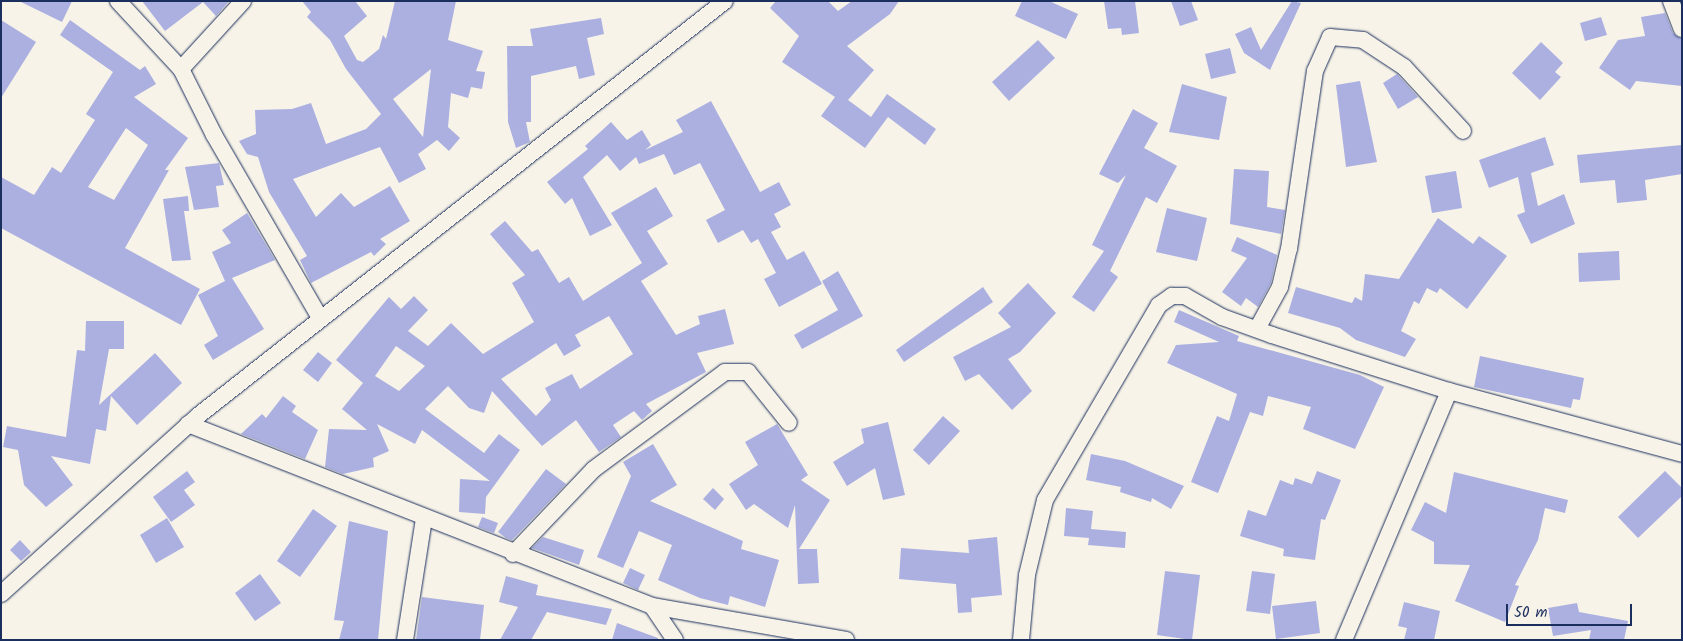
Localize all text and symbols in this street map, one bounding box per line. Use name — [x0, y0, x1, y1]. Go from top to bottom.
scale bar — [1508, 594, 1634, 626]
text: 50 m — [1514, 601, 1548, 625]

